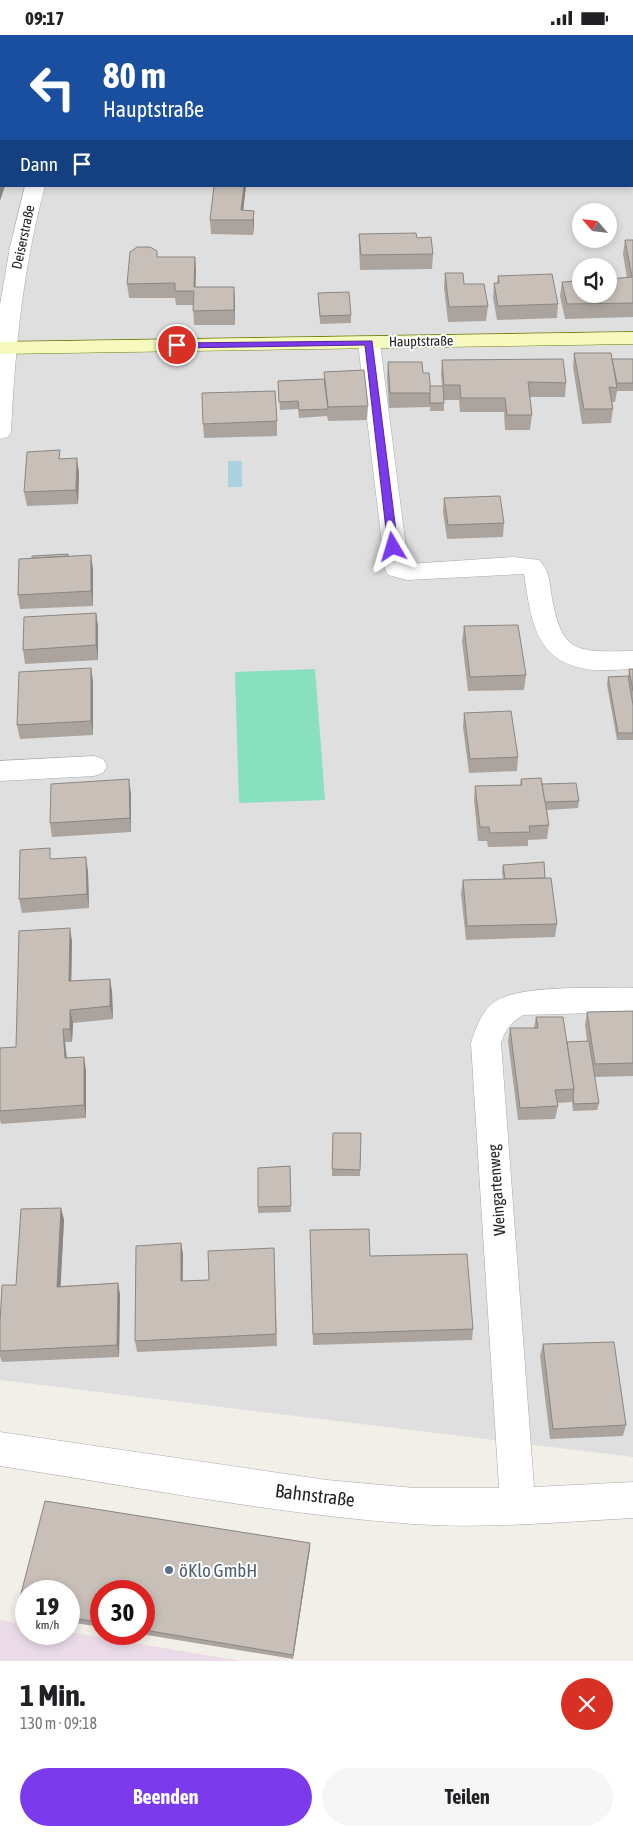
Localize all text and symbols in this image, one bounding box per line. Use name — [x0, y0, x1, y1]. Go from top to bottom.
text: 09:17 — [25, 7, 64, 29]
icon: left — [20, 55, 85, 120]
text: 80 m — [103, 55, 166, 95]
text: Hauptstraße — [103, 96, 204, 122]
icon: arrive — [68, 150, 96, 178]
text: Dann — [20, 153, 58, 175]
street label: Deiserstraße — [8, 203, 38, 271]
north arrow — [572, 203, 618, 247]
map controls — [572, 203, 617, 303]
button: sound — [572, 258, 617, 303]
pin — [156, 324, 198, 366]
icon: arrive — [163, 331, 191, 359]
street label: Hauptstraße — [389, 332, 453, 350]
position arrow — [366, 520, 418, 572]
street label: Weingartenweg — [484, 1144, 509, 1236]
street label: Bahnstraße — [274, 1479, 356, 1511]
place label: öKlo GmbH — [179, 1559, 257, 1581]
marker: öKlo GmbH — [163, 1564, 175, 1576]
speed limit sign: 30 — [90, 1580, 155, 1645]
text: 19 — [36, 1592, 59, 1620]
text: km/h — [36, 1618, 59, 1632]
text: 1 Min. — [20, 1678, 85, 1712]
button: close — [561, 1678, 613, 1730]
text: 130 m · 09:18 — [20, 1714, 97, 1732]
button: Beenden — [20, 1768, 312, 1826]
button: Teilen — [322, 1768, 613, 1826]

